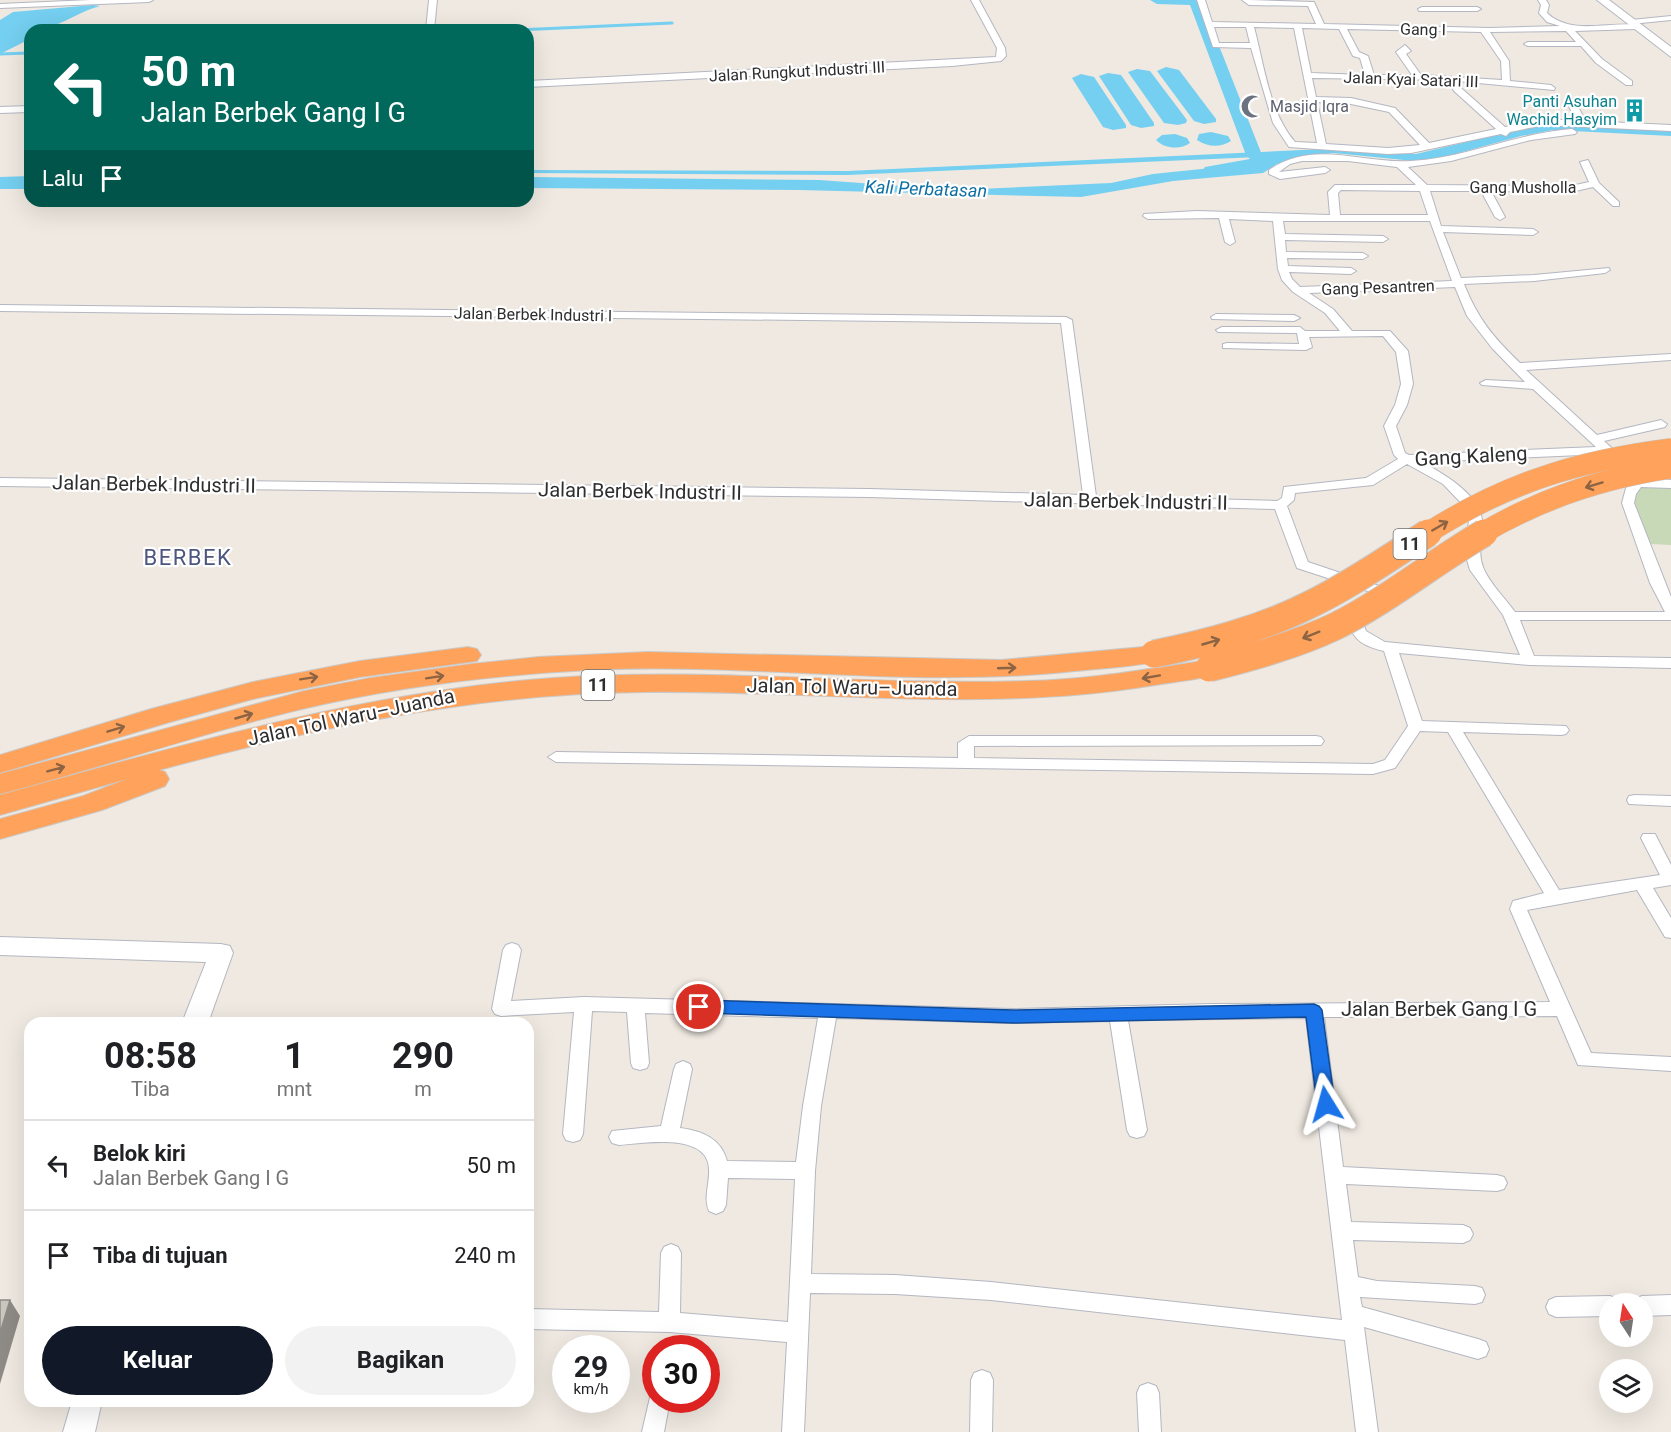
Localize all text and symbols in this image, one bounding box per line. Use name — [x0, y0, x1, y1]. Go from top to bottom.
street label: Gang I — [1400, 20, 1446, 39]
text: 50 m — [141, 47, 236, 96]
icon: left — [42, 48, 120, 126]
street label: Jalan Rungkut Industri III — [708, 57, 886, 86]
street label: Jalan Kyai Satari III — [1343, 68, 1479, 91]
place label: Panti Asuhan Wachid Hasyim — [1506, 92, 1617, 129]
mosque icon: Masjid Iqra — [1239, 93, 1265, 119]
text: Jalan Berbek Gang I G — [141, 97, 406, 129]
place label: Masjid Iqra — [1270, 97, 1349, 116]
building icon: Panti Asuhan Wachid Hasyim — [1622, 97, 1648, 123]
icon: arrive — [95, 162, 128, 195]
text: Lalu — [42, 166, 83, 191]
water label: Kali Perbatasan — [865, 176, 987, 201]
street label: Gang Musholla — [1470, 178, 1576, 197]
street label: Gang Pesantren — [1321, 276, 1435, 299]
street label: Jalan Berbek Industri I — [454, 304, 612, 325]
street label: Gang Kaleng — [1414, 441, 1528, 471]
street label: Jalan Berbek Industri II — [52, 470, 256, 498]
street label: Jalan Berbek Industri II — [538, 477, 742, 505]
one-way arrow — [1585, 480, 1604, 491]
street label: Jalan Berbek Industri II — [1024, 487, 1228, 515]
one-way arrow — [1431, 519, 1448, 531]
road number: 11 — [1394, 529, 1426, 559]
district label: BERBEK — [144, 545, 232, 570]
one-way arrow — [1303, 630, 1321, 641]
one-way arrow — [1201, 636, 1220, 647]
one-way arrow — [997, 662, 1017, 673]
road number: 11 — [582, 670, 614, 700]
one-way arrow — [298, 672, 318, 683]
one-way arrow — [425, 672, 445, 683]
one-way arrow — [1142, 672, 1161, 683]
street label: Jalan Tol Waru–Juanda — [746, 673, 958, 701]
street label: Jalan Tol Waru–Juanda — [245, 683, 457, 751]
one-way arrow — [234, 710, 253, 721]
one-way arrow — [106, 723, 125, 734]
one-way arrow — [47, 762, 66, 774]
pin — [673, 981, 724, 1032]
icon: arrive — [682, 990, 715, 1023]
street label: Jalan Berbek Gang I G — [1341, 997, 1537, 1021]
text: 08:58 — [104, 1035, 197, 1077]
text: 1 — [284, 1035, 305, 1077]
text: 290 — [392, 1035, 454, 1077]
position arrow — [1294, 1072, 1358, 1136]
text: Tiba — [131, 1077, 170, 1101]
text: mnt — [277, 1077, 312, 1101]
text: m — [414, 1077, 432, 1101]
text: Belok kiri — [93, 1141, 186, 1166]
icon: left — [42, 1149, 75, 1182]
text: 50 m — [467, 1153, 516, 1178]
text: Jalan Berbek Gang I G — [93, 1166, 289, 1190]
icon: arrive — [42, 1239, 75, 1272]
text: Tiba di tujuan — [93, 1243, 228, 1268]
text: 240 m — [454, 1243, 516, 1268]
north arrow — [1599, 1293, 1653, 1347]
map controls — [1599, 1293, 1653, 1413]
button: Keluar — [42, 1326, 273, 1395]
button: Bagikan — [285, 1326, 516, 1395]
speed limit sign: 30 — [642, 1335, 720, 1413]
text: 29 — [574, 1349, 608, 1384]
button: layers — [1599, 1359, 1653, 1413]
text: km/h — [573, 1380, 609, 1398]

